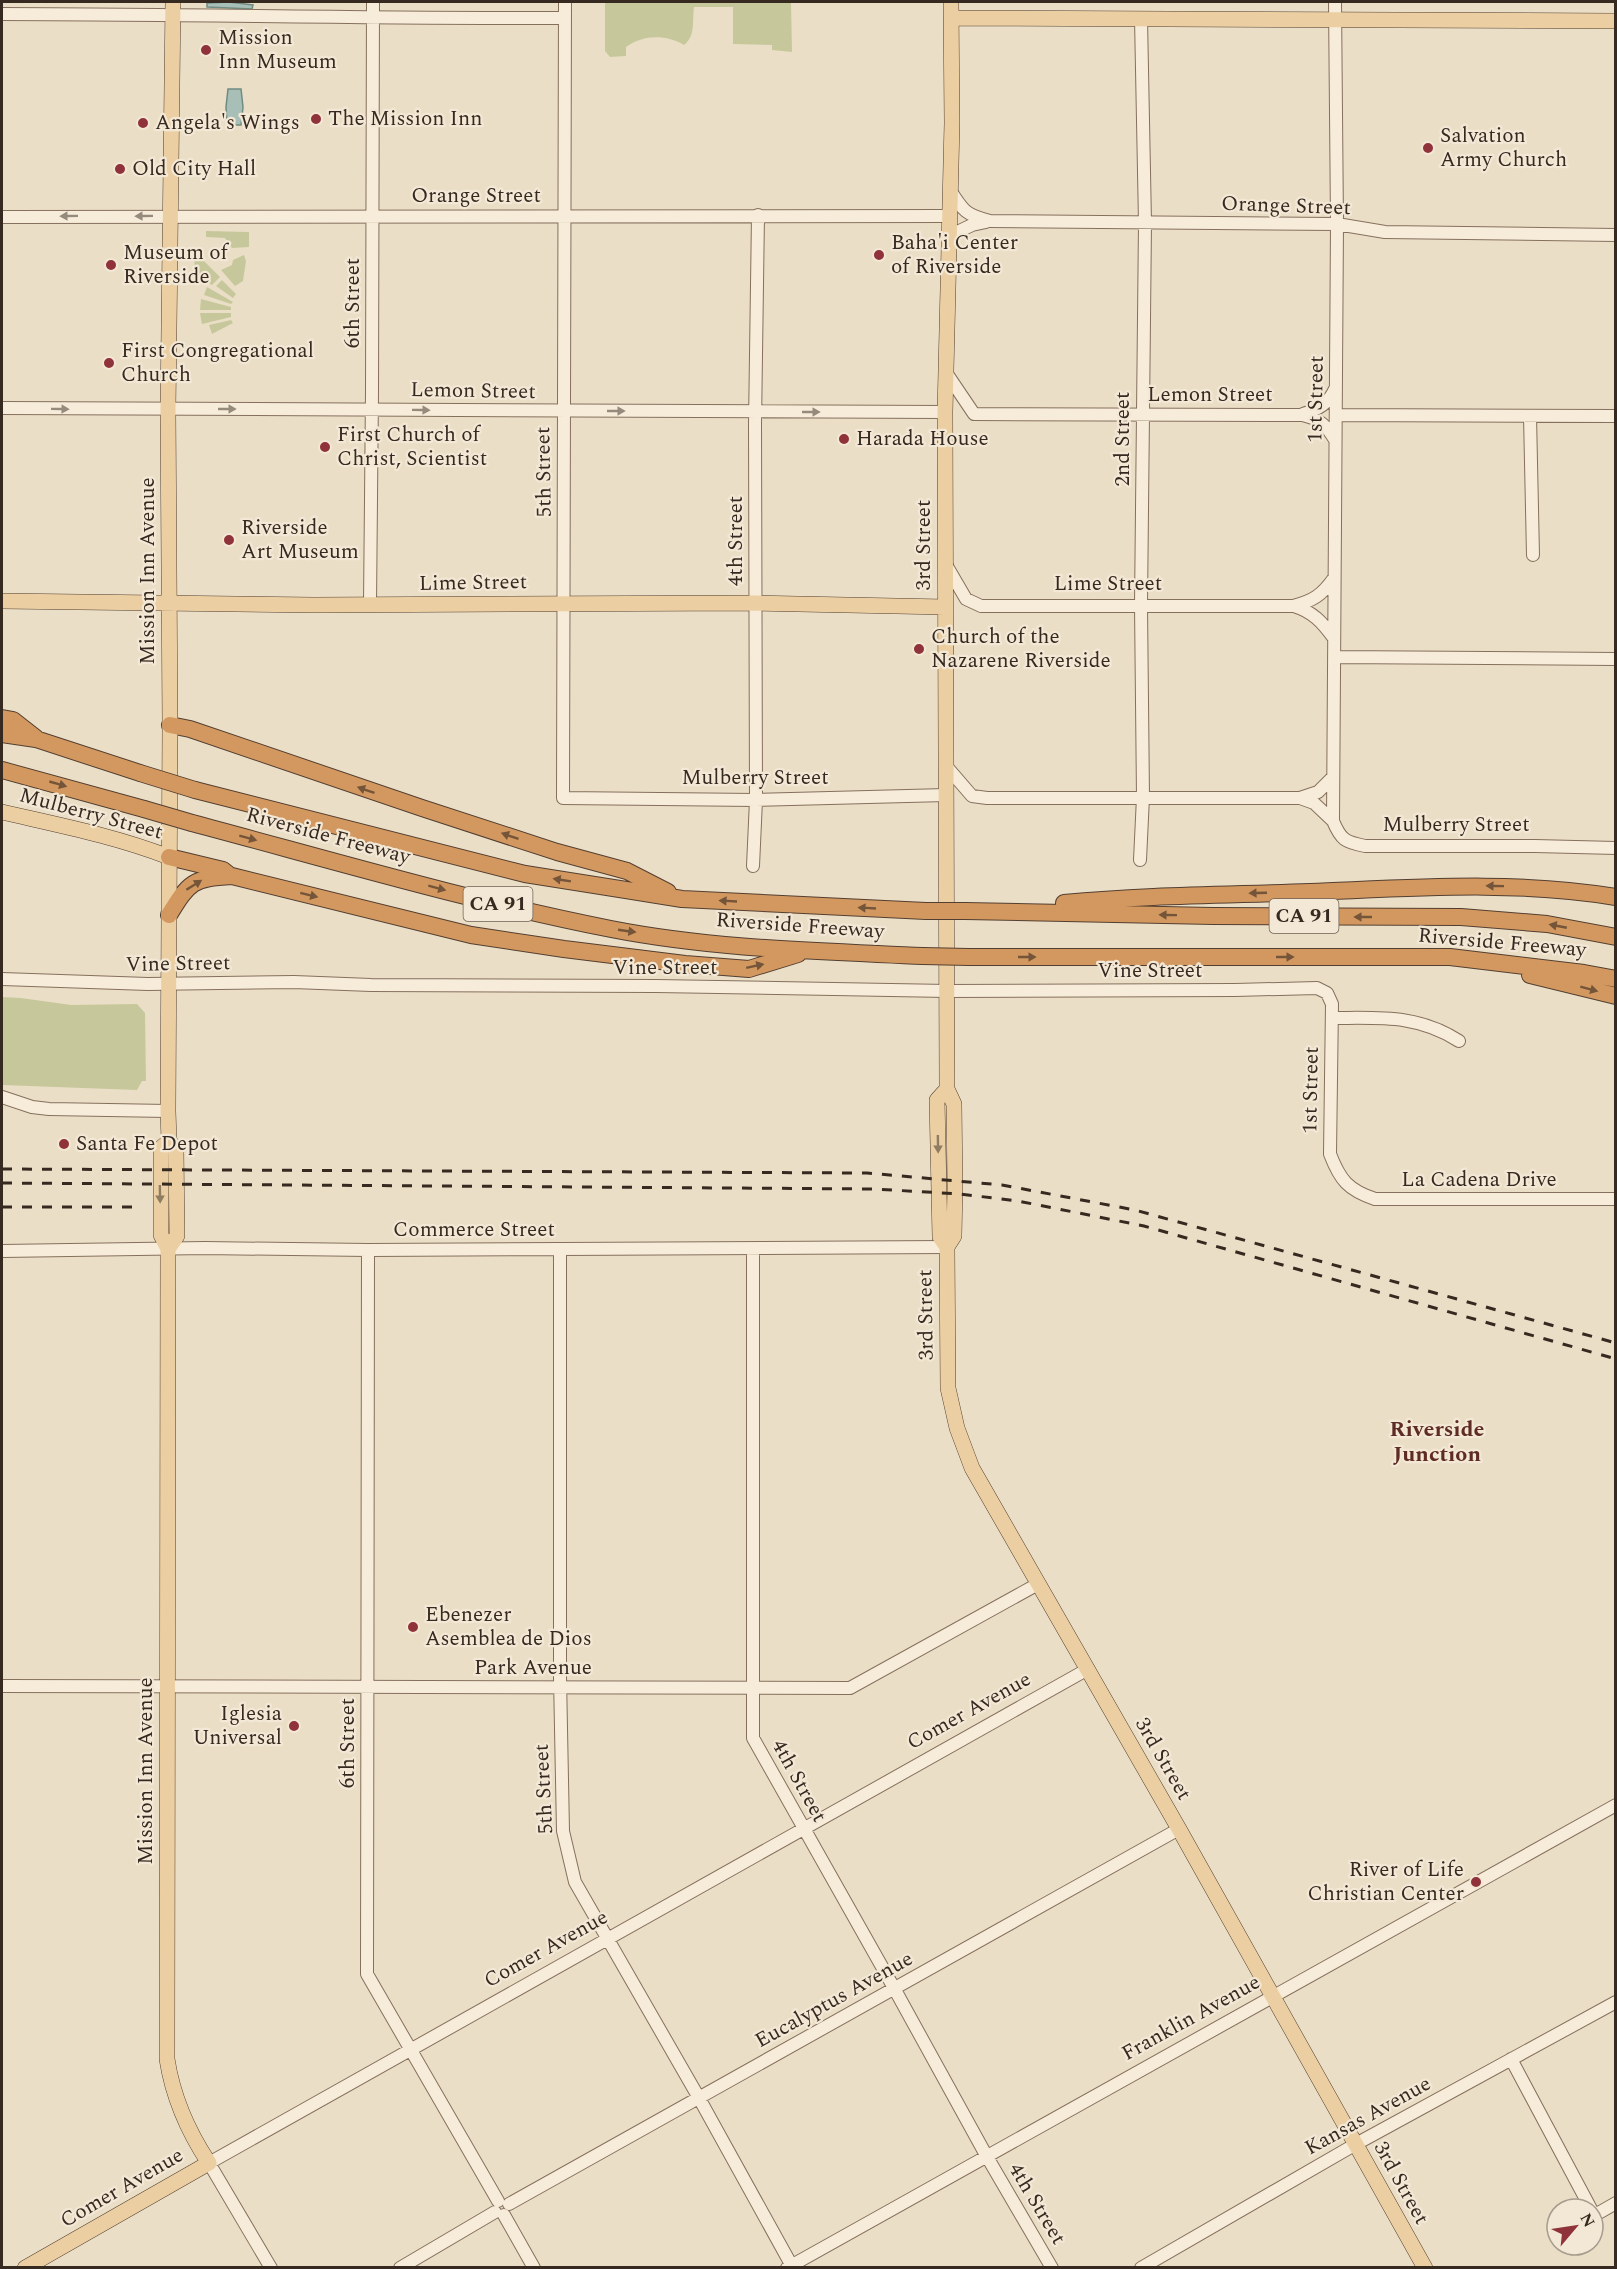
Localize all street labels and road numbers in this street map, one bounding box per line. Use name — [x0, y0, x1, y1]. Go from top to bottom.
street label: Orange Street — [411, 180, 541, 212]
street label: Orange Street — [1221, 188, 1351, 224]
street label: 6th Street — [337, 258, 369, 348]
street label: 1st Street — [1299, 355, 1333, 443]
street label: Lemon Street — [410, 374, 536, 408]
street label: Lemon Street — [1147, 379, 1273, 411]
street label: 2nd Street — [1107, 392, 1139, 486]
street label: 5th Street — [527, 426, 561, 518]
street label: Mission Inn Avenue — [132, 477, 164, 665]
street label: 4th Street — [720, 496, 752, 586]
street label: 3rd Street — [908, 500, 940, 590]
street label: Lime Street — [419, 566, 527, 600]
street label: Lime Street — [1054, 568, 1162, 600]
street label: Mulberry Street — [681, 762, 829, 794]
street label: Mulberry Street — [16, 779, 166, 849]
street label: Riverside Freeway — [242, 799, 415, 874]
street label: Mulberry Street — [1382, 809, 1530, 841]
road number: CA 91 — [464, 887, 532, 921]
road number: CA 91 — [1270, 899, 1338, 933]
street label: Riverside Freeway — [715, 904, 886, 948]
street label: Riverside Freeway — [1417, 920, 1588, 966]
street label: Vine Street — [125, 947, 231, 981]
street label: Vine Street — [613, 952, 717, 984]
street label: Vine Street — [1098, 955, 1202, 987]
street label: 1st Street — [1294, 1046, 1328, 1134]
street label: La Cadena Drive — [1401, 1164, 1557, 1196]
street label: Commerce Street — [393, 1214, 555, 1246]
street label: 3rd Street — [909, 1269, 943, 1361]
street label: Park Avenue — [474, 1652, 592, 1684]
street label: Comer Avenue — [901, 1664, 1037, 1758]
street label: Mission Inn Avenue — [130, 1677, 162, 1865]
street label: 6th Street — [332, 1698, 364, 1788]
street label: 3rd Street — [1126, 1712, 1200, 1806]
street label: 4th Street — [763, 1734, 835, 1828]
street label: 5th Street — [526, 1743, 562, 1835]
street label: Comer Avenue — [478, 1902, 614, 1996]
street label: Eucalyptus Avenue — [749, 1943, 919, 2057]
street label: Franklin Avenue — [1116, 1967, 1266, 2069]
street label: Kansas Avenue — [1299, 2068, 1437, 2164]
street label: 3rd Street — [1365, 2135, 1437, 2231]
street label: Comer Avenue — [54, 2140, 190, 2236]
street label: 4th Street — [1000, 2157, 1074, 2251]

